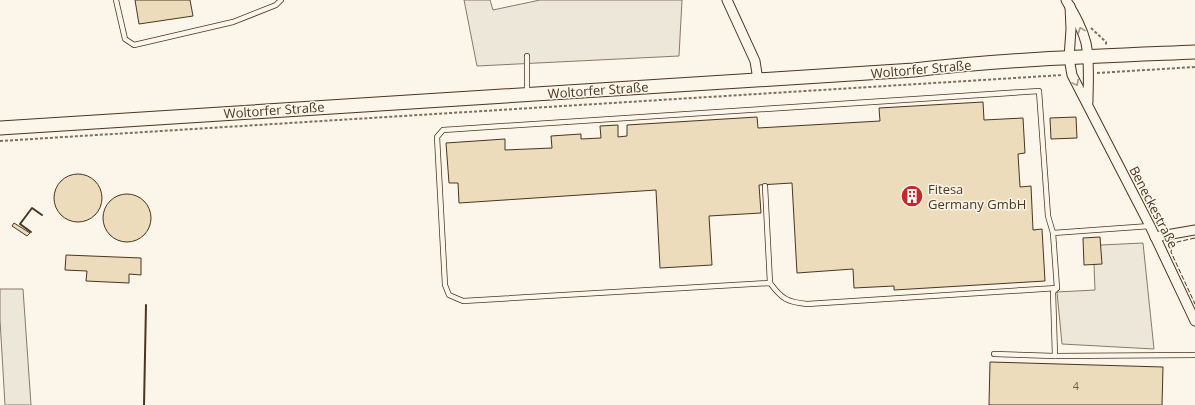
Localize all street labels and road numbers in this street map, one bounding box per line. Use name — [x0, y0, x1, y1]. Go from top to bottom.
street label: Woltorfer Straße — [870, 56, 972, 82]
street label: Woltorfer Straße — [547, 78, 649, 102]
street label: Woltorfer Straße — [223, 98, 325, 122]
street label: Beneckestraße — [1126, 163, 1182, 251]

